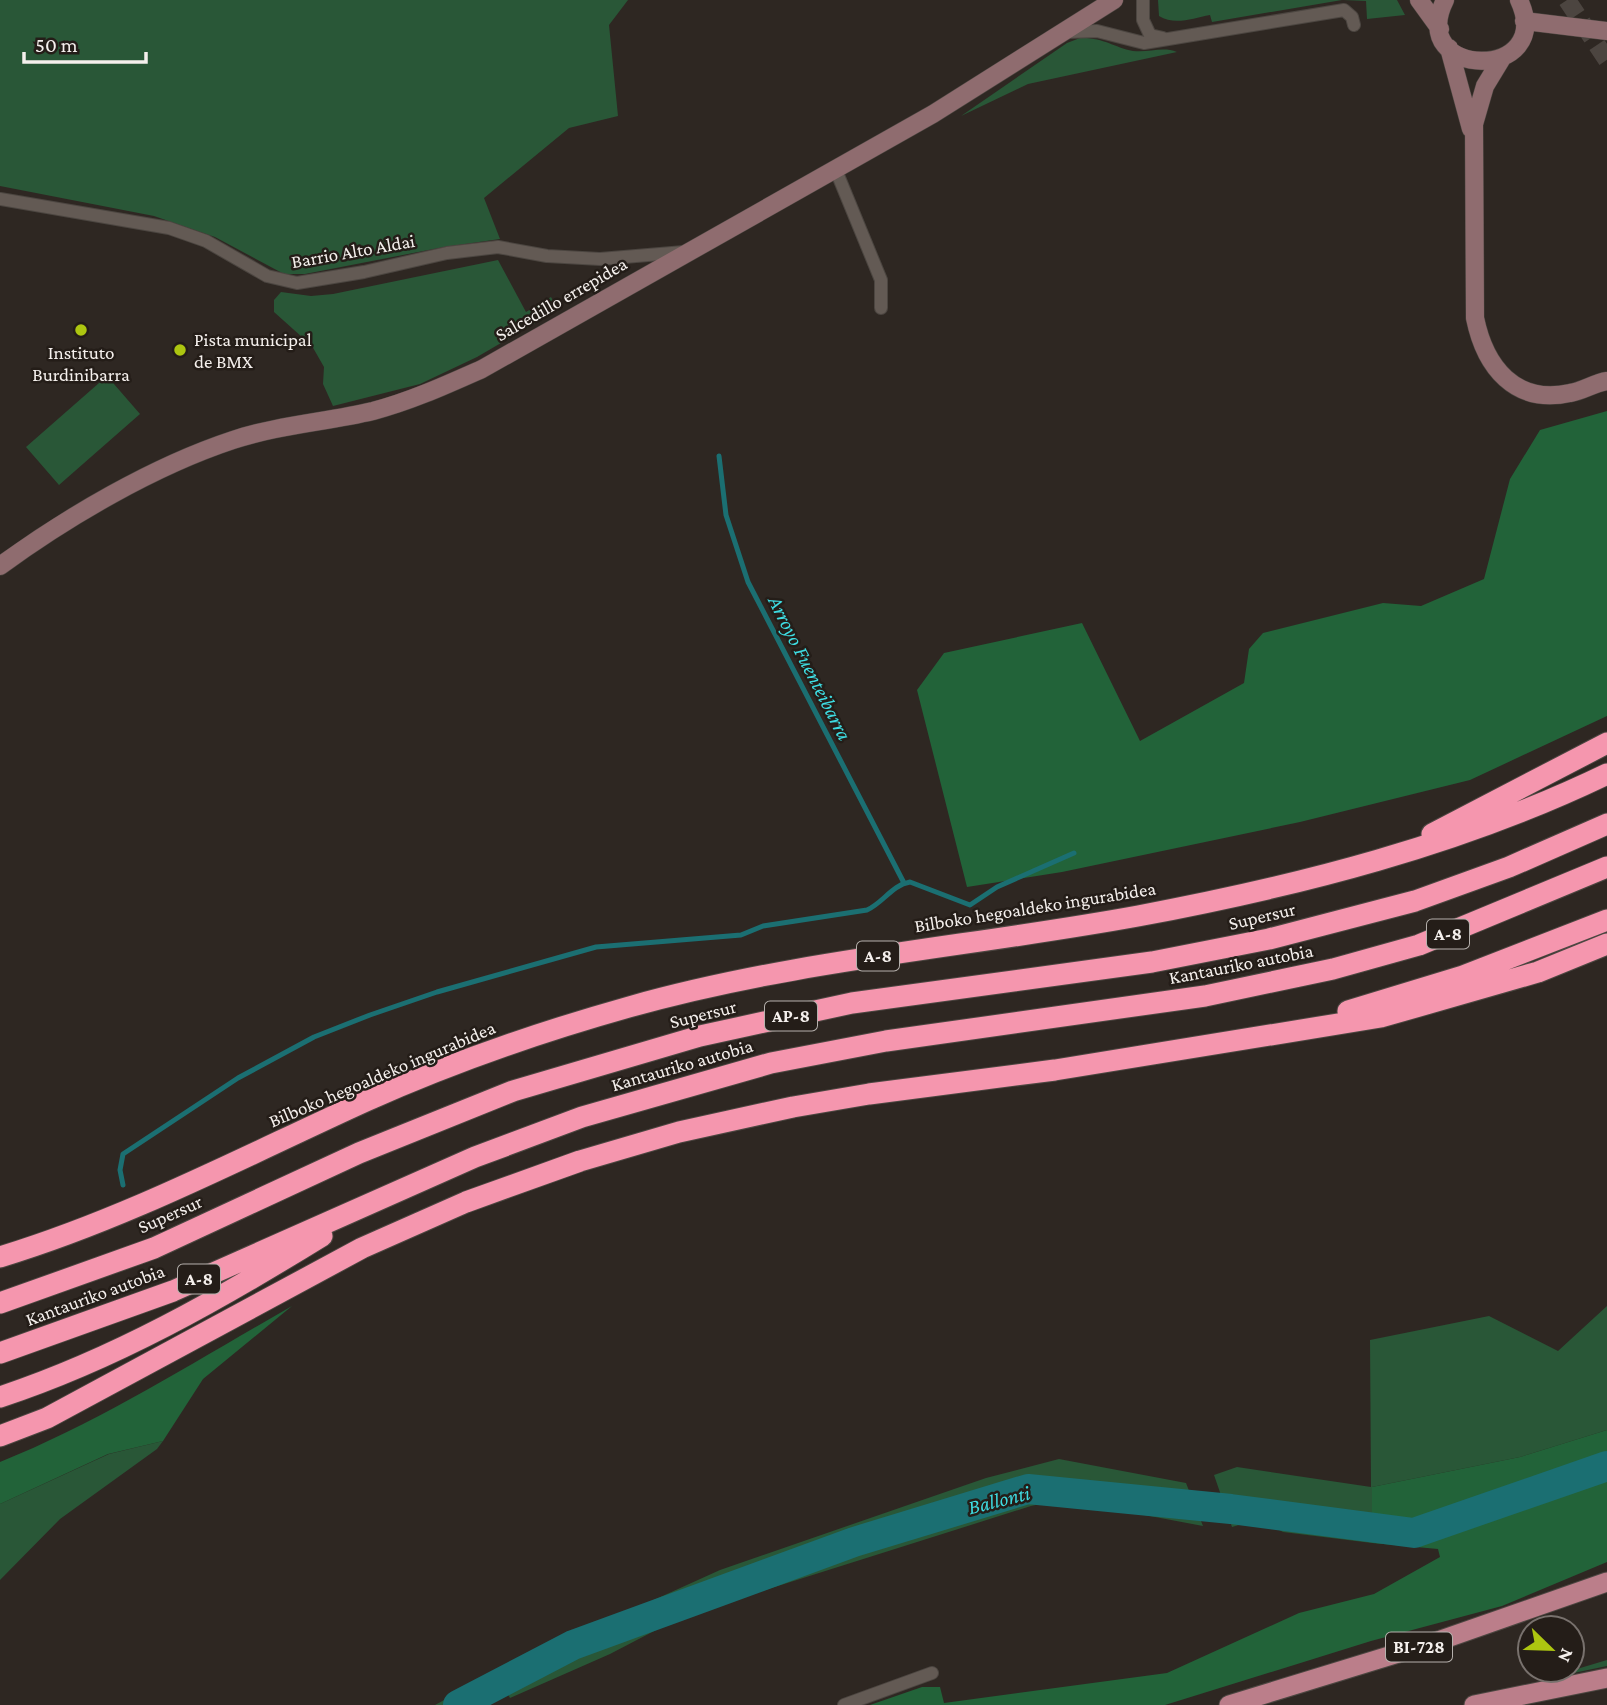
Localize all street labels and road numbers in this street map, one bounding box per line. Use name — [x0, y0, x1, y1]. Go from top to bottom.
street label: Barrio Alto Aldai — [290, 230, 416, 272]
street label: Salcedillo errepidea — [491, 253, 631, 345]
street label: Bilboko hegoaldeko ingurabidea — [913, 878, 1157, 936]
street label: Supersur — [1226, 898, 1298, 934]
road number: A-8 — [1427, 919, 1469, 948]
street label: Kantauriko autobia — [1167, 940, 1315, 988]
road number: A-8 — [857, 942, 899, 971]
street label: Supersur — [667, 996, 739, 1032]
road number: AP-8 — [765, 1001, 817, 1030]
street label: Bilboko hegoaldeko ingurabidea — [266, 1017, 499, 1131]
street label: Kantauriko autobia — [609, 1035, 755, 1095]
street label: Supersur — [135, 1190, 206, 1237]
street label: Kantauriko autobia — [23, 1260, 168, 1330]
road number: A-8 — [178, 1264, 220, 1294]
road number: BI-728 — [1386, 1632, 1452, 1662]

